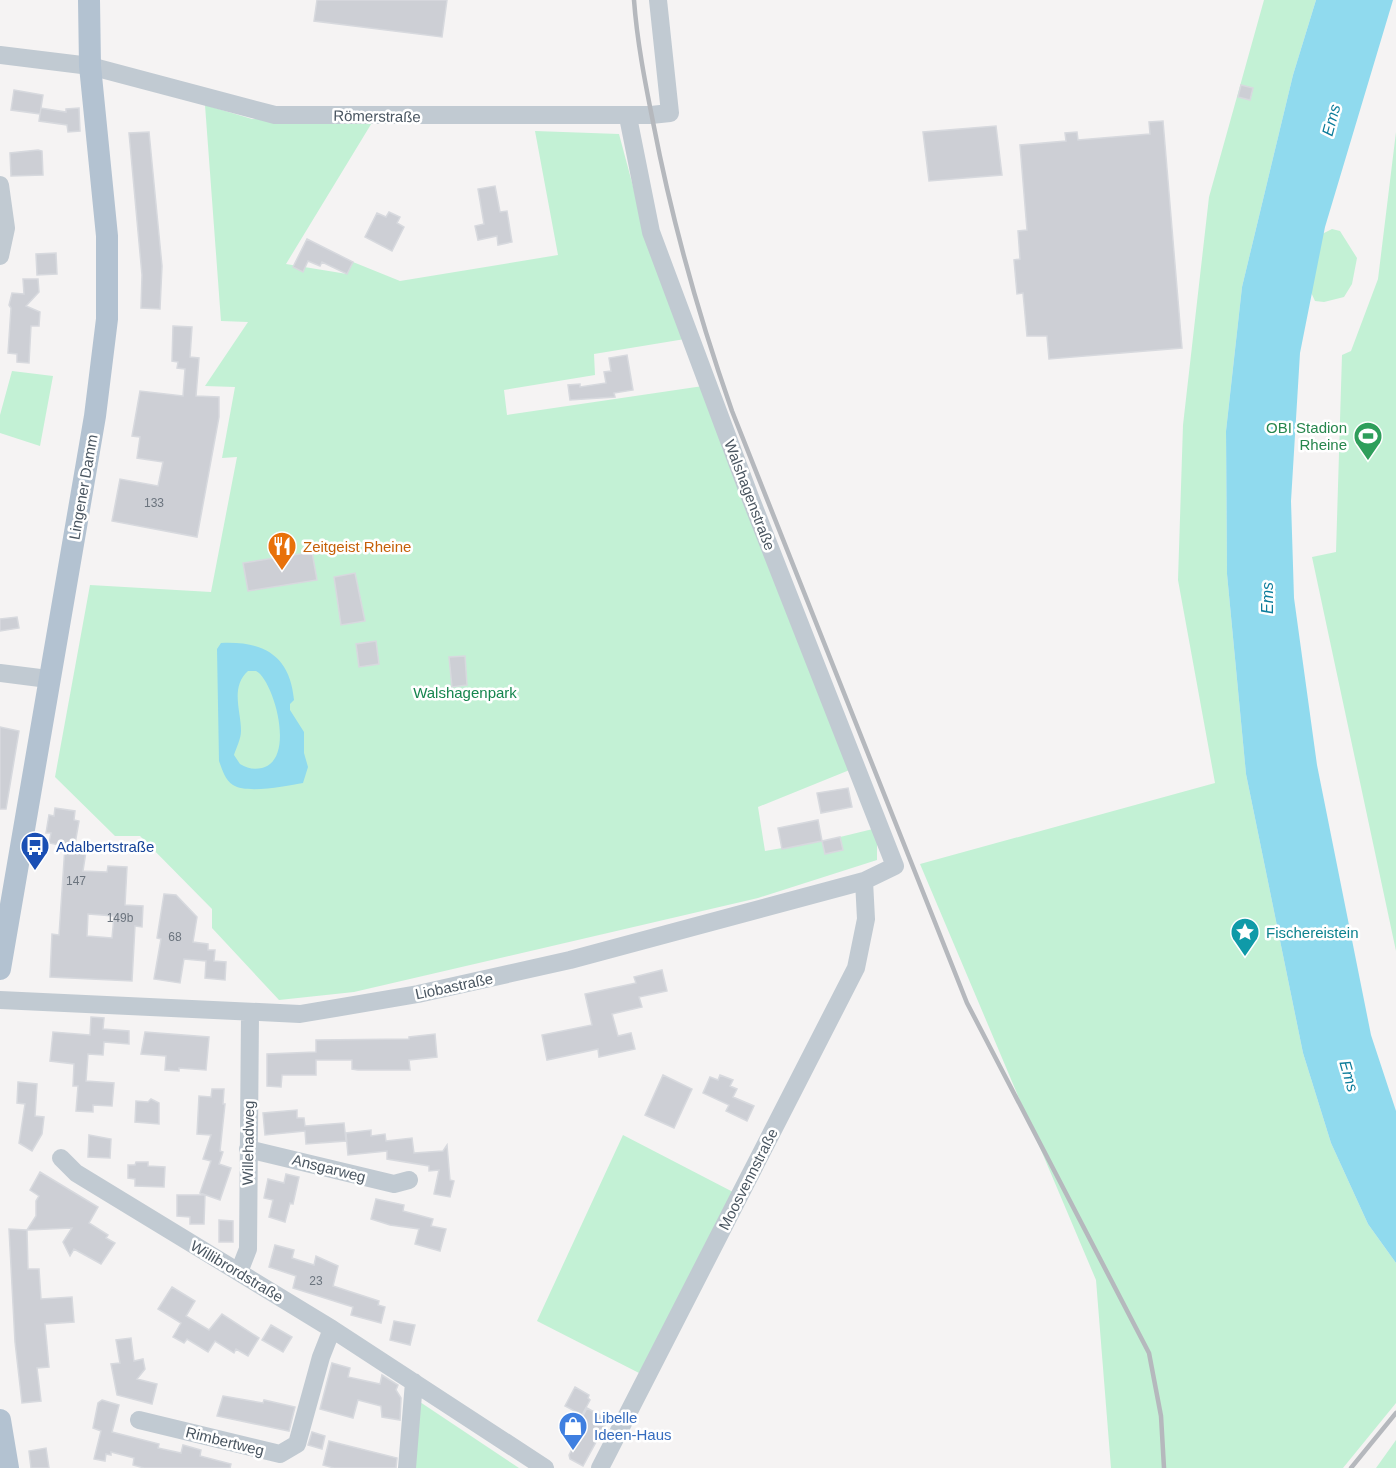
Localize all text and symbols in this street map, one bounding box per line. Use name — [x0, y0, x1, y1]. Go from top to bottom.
water label: Ems — [1319, 102, 1343, 138]
street label: Römerstraße — [333, 107, 421, 125]
place label: OBI Stadion Rheine — [1266, 419, 1347, 453]
sports icon: OBI Stadion Rheine — [1352, 420, 1384, 462]
street label: Lingener Damm — [65, 433, 101, 541]
street label: Walshagenstraße — [721, 437, 779, 553]
house number: 133 — [144, 496, 164, 510]
restaurant icon: Zeitgeist Rheine — [266, 530, 298, 572]
place label: Zeitgeist Rheine — [303, 538, 411, 555]
water label: Ems — [1259, 582, 1276, 614]
park label: Walshagenpark — [413, 684, 517, 701]
bus stop icon: Adalbertstraße — [19, 830, 51, 872]
place label: Adalbertstraße — [56, 838, 154, 855]
house number: 147 — [66, 874, 86, 888]
house number: 149b — [107, 911, 134, 925]
place icon: Fischereistein — [1229, 916, 1261, 958]
place label: Fischereistein — [1266, 924, 1359, 941]
house number: 68 — [168, 930, 182, 944]
street label: Liobastraße — [413, 969, 495, 1003]
water label: Ems — [1336, 1058, 1362, 1094]
street label: Willehadweg — [239, 1100, 257, 1186]
street label: Moosvennstraße — [715, 1125, 781, 1233]
street label: Ansgarweg — [291, 1151, 367, 1185]
street label: Willibrordstraße — [188, 1237, 286, 1305]
house number: 23 — [309, 1274, 323, 1288]
place label: Libelle Ideen-Haus — [594, 1409, 672, 1443]
shop icon: Libelle Ideen-Haus — [557, 1410, 589, 1452]
street label: Rimbertweg — [184, 1423, 266, 1459]

